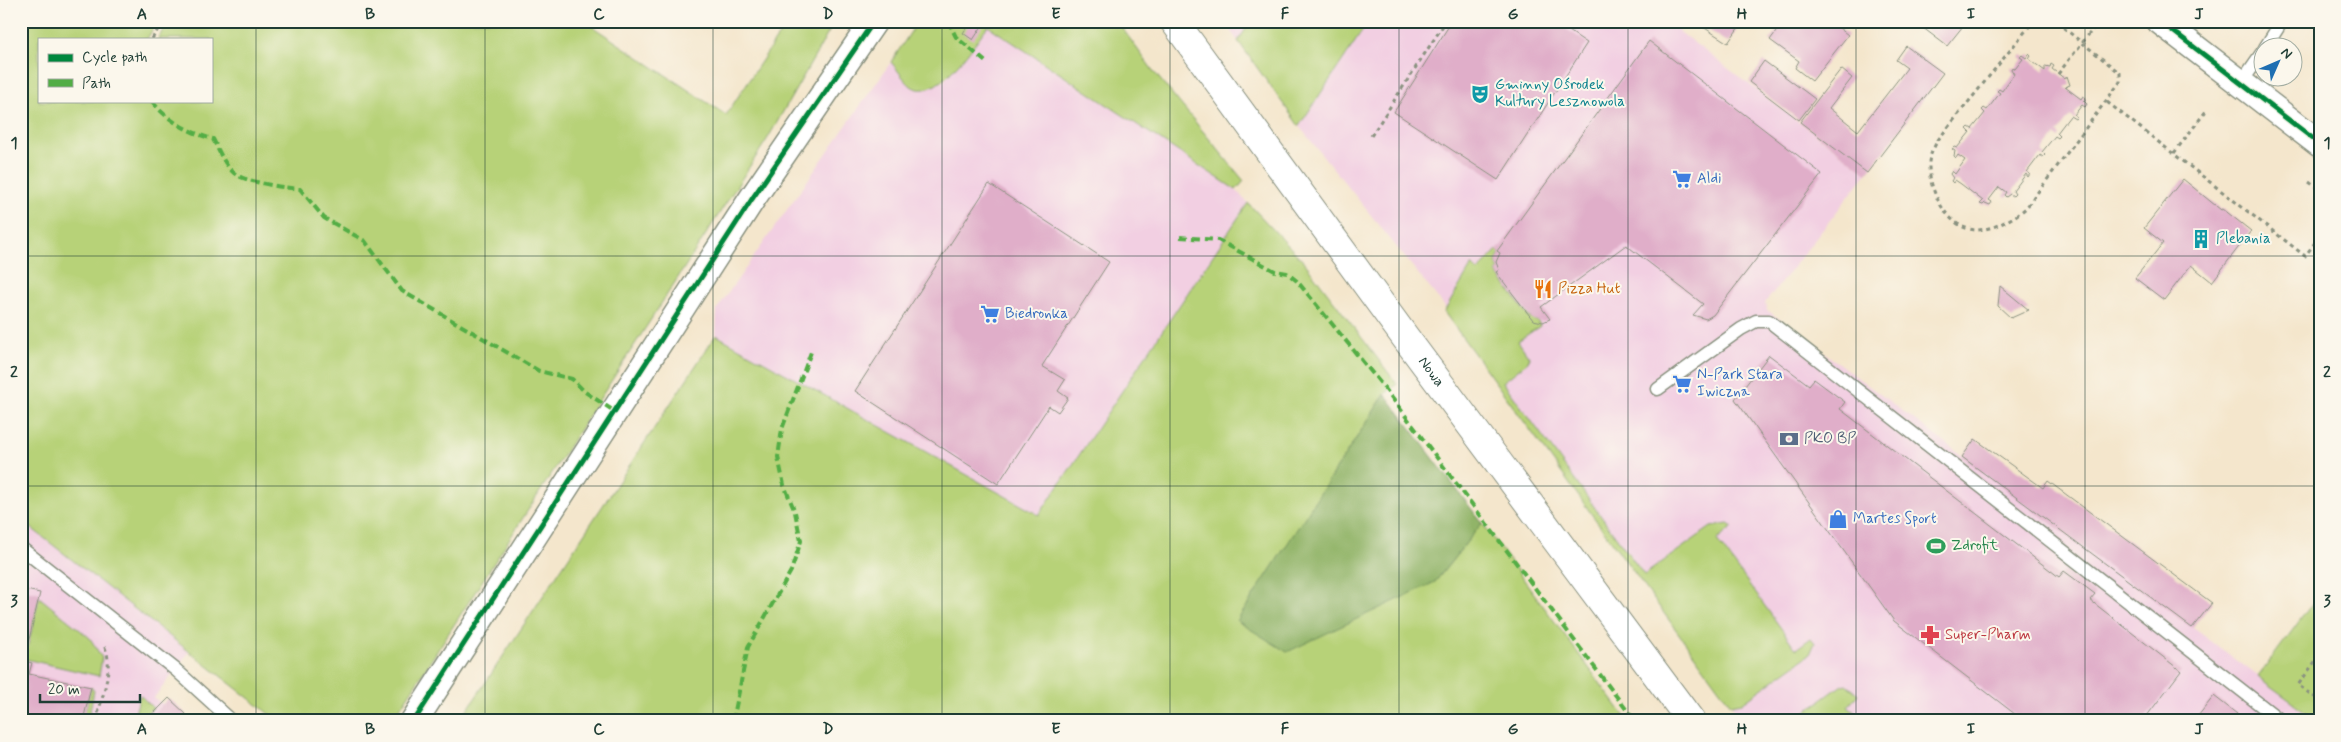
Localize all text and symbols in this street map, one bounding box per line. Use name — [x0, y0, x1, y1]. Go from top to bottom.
text: A — [137, 4, 147, 25]
text: B — [365, 4, 375, 25]
text: C — [593, 4, 605, 25]
text: D — [822, 4, 834, 25]
text: E — [1051, 4, 1061, 25]
text: F — [1281, 4, 1290, 25]
text: G — [1508, 4, 1519, 25]
text: H — [1737, 4, 1748, 25]
text: I — [1967, 4, 1976, 25]
text: J — [2194, 4, 2204, 25]
legend — [38, 38, 212, 102]
north arrow — [2254, 38, 2304, 88]
text: N — [2277, 44, 2296, 63]
text: Cycle path — [82, 48, 147, 68]
text: Path — [82, 74, 111, 94]
place label: Gminny Ośrodek Kultury Lesznowola — [1495, 75, 1625, 112]
theatre icon: Gminny Ośrodek Kultury Lesznowola — [1469, 83, 1491, 105]
text: 1 — [10, 133, 18, 154]
text: 1 — [2323, 133, 2331, 154]
supermarket icon: Aldi — [1671, 168, 1693, 190]
place label: Aldi — [1697, 169, 1722, 189]
building icon: Plebania — [2190, 228, 2212, 250]
place label: Plebania — [2216, 229, 2271, 249]
restaurant icon: Pizza Hut — [1532, 278, 1554, 300]
place label: Pizza Hut — [1558, 279, 1621, 299]
supermarket icon: Biedronka — [979, 303, 1001, 325]
place label: Biedronka — [1005, 304, 1068, 324]
street label: Nowa — [1413, 353, 1449, 391]
text: 2 — [10, 362, 18, 383]
text: 2 — [2323, 362, 2331, 383]
place label: N-Park Stara Iwiczna — [1697, 365, 1783, 402]
supermarket icon: N-Park Stara Iwiczna — [1671, 373, 1693, 395]
bank icon: PKO BP — [1778, 428, 1800, 450]
place label: PKO BP — [1804, 429, 1856, 449]
shop icon: Martes Sport — [1827, 508, 1849, 530]
place label: Martes Sport — [1853, 509, 1937, 529]
sports icon: Zdrofit — [1925, 535, 1947, 557]
place label: Zdrofit — [1951, 536, 1998, 556]
text: 3 — [10, 591, 18, 612]
text: 3 — [2323, 591, 2331, 612]
pharmacy icon: Super-Pharm — [1919, 624, 1941, 646]
place label: Super-Pharm — [1945, 625, 2031, 645]
scale bar — [40, 672, 140, 704]
text: 20 m — [48, 680, 80, 700]
text: A — [137, 719, 147, 740]
text: B — [365, 719, 375, 740]
text: C — [593, 719, 605, 740]
text: D — [822, 719, 834, 740]
text: E — [1051, 719, 1061, 740]
text: F — [1281, 719, 1290, 740]
text: G — [1508, 719, 1519, 740]
text: H — [1737, 719, 1748, 740]
text: I — [1967, 719, 1976, 740]
text: J — [2194, 719, 2204, 740]

